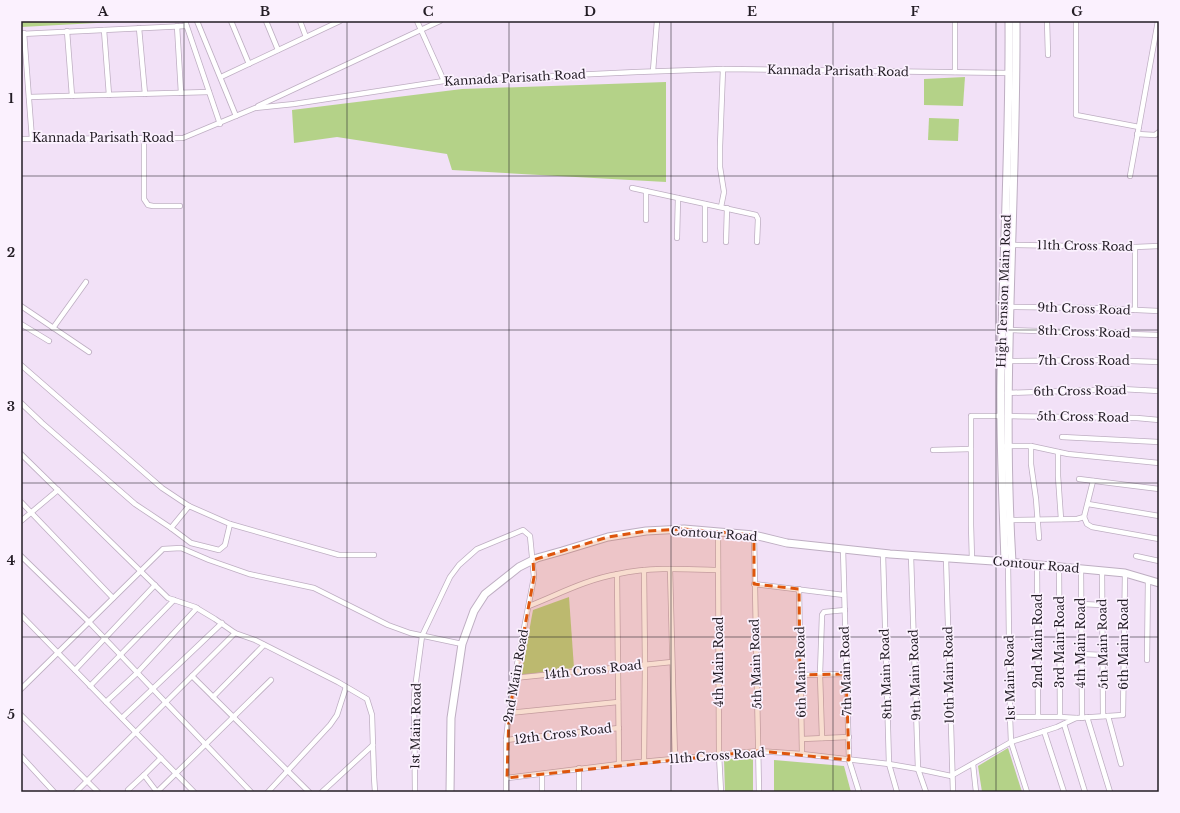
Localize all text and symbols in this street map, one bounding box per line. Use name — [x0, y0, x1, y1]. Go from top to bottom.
text: A — [97, 3, 109, 20]
text: B — [260, 3, 270, 20]
text: C — [423, 3, 434, 20]
text: D — [584, 3, 596, 20]
text: E — [747, 3, 757, 20]
text: F — [911, 3, 920, 20]
text: G — [1071, 3, 1083, 20]
street label: Kannada Parisath Road — [767, 62, 909, 79]
street label: Kannada Parisath Road — [444, 66, 586, 89]
text: 1 — [8, 90, 14, 107]
street label: Kannada Parisath Road — [32, 130, 174, 145]
street label: High Tension Main Road — [993, 214, 1014, 368]
street label: 11th Cross Road — [1037, 237, 1133, 254]
text: 2 — [7, 244, 15, 261]
street label: 9th Cross Road — [1037, 299, 1131, 318]
street label: 8th Cross Road — [1037, 322, 1131, 341]
street label: 7th Cross Road — [1038, 353, 1130, 368]
street label: 6th Cross Road — [1033, 382, 1127, 399]
text: 3 — [7, 398, 15, 415]
street label: 5th Cross Road — [1037, 408, 1129, 425]
street label: Contour Road — [670, 523, 758, 544]
text: 4 — [7, 552, 16, 569]
street label: Contour Road — [992, 553, 1080, 576]
street label: 2nd Main Road — [1030, 594, 1045, 688]
street label: 3rd Main Road — [1052, 596, 1067, 688]
street label: 4th Main Road — [1073, 598, 1088, 688]
street label: 6th Main Road — [1116, 598, 1131, 690]
street label: 5th Main Road — [1094, 599, 1111, 689]
street label: 4th Main Road — [711, 617, 726, 707]
street label: 5th Main Road — [746, 619, 765, 710]
street label: 6th Main Road — [792, 626, 809, 718]
street label: 7th Main Road — [836, 626, 855, 716]
street label: 10th Main Road — [940, 626, 957, 724]
street label: 2nd Main Road — [500, 628, 531, 724]
street label: 8th Main Road — [876, 628, 895, 720]
street label: 9th Main Road — [905, 629, 924, 721]
street label: 1st Main Road — [1001, 635, 1018, 721]
street label: 14th Cross Road — [543, 657, 642, 682]
street label: 1st Main Road — [407, 683, 424, 769]
text: 5 — [7, 706, 15, 723]
street label: 12th Cross Road — [513, 720, 613, 747]
street label: 11th Cross Road — [668, 745, 766, 766]

